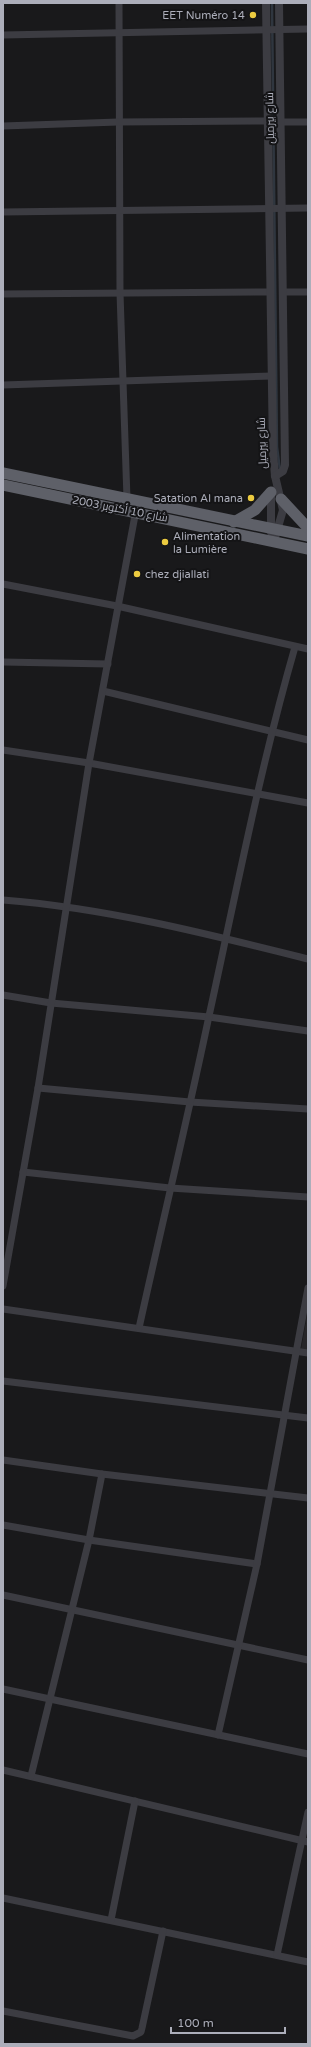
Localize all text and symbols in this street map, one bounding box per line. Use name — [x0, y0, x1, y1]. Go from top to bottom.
place label: EET Numéro 14 — [162, 9, 245, 22]
marker: EET Numéro 14 — [248, 10, 258, 20]
street label: شارع بيرميل — [263, 92, 278, 144]
street label: شارع بيرميل — [255, 417, 270, 469]
street label: شارع 10 أكتوبر 2003 — [71, 492, 169, 526]
place label: Satation Al mana — [154, 492, 243, 505]
marker: Satation Al mana — [246, 493, 256, 503]
place label: Alimentation la Lumière — [173, 530, 240, 556]
marker: Alimentation la Lumière — [160, 537, 170, 547]
place label: chez djiallati — [145, 568, 209, 581]
marker: chez djiallati — [132, 569, 142, 579]
scale bar — [171, 2009, 285, 2035]
text: 100 m — [177, 2016, 214, 2030]

